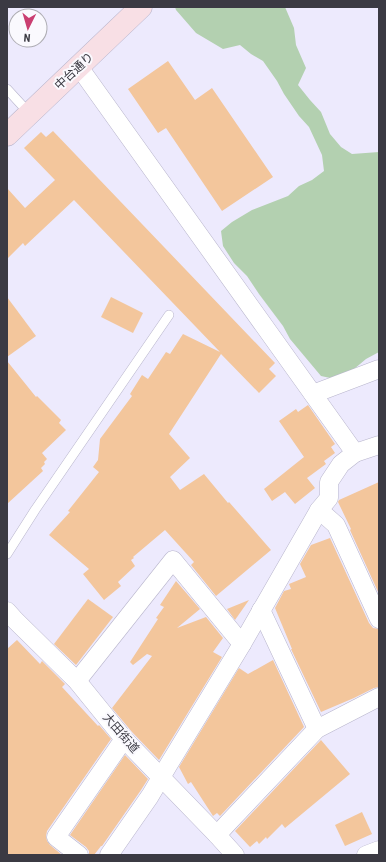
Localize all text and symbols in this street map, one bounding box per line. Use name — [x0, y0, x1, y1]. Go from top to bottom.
north arrow — [8, 8, 48, 48]
text: N — [23, 31, 31, 44]
street label: 中台通り — [52, 50, 96, 92]
street label: 大田街道 — [100, 710, 142, 756]

